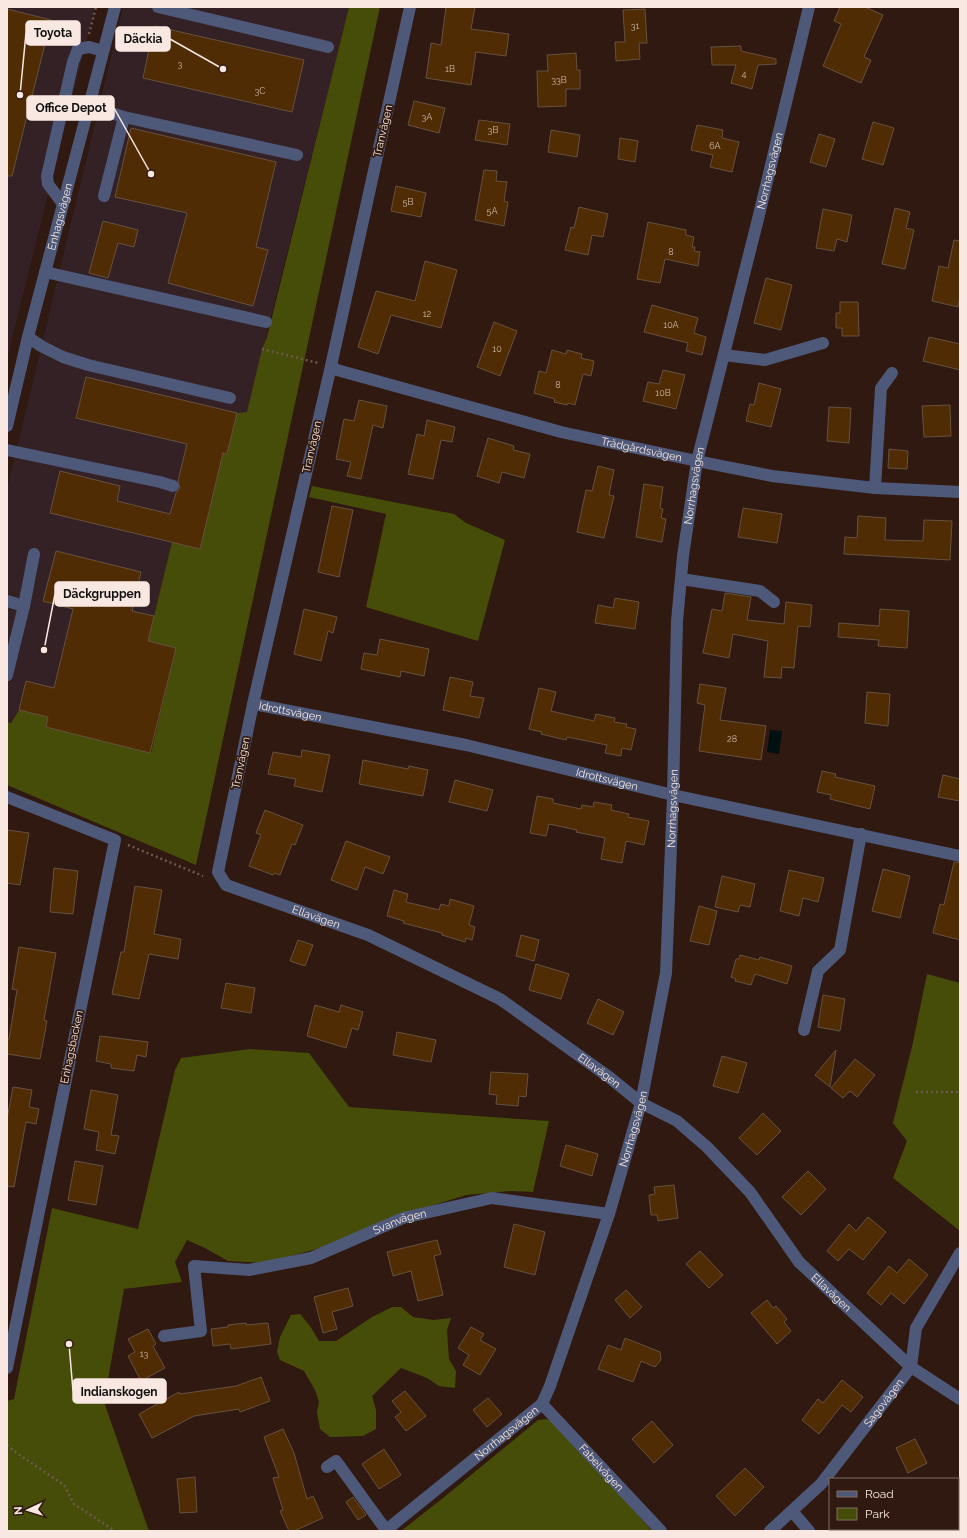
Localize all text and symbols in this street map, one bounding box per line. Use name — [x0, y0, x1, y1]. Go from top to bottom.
callout: Toyota — [26, 21, 80, 45]
house number: 31 — [631, 21, 639, 31]
text: Toyota — [34, 26, 72, 40]
callout: Däckia — [116, 27, 170, 51]
text: Däckia — [124, 32, 163, 46]
house number: 3 — [178, 59, 183, 69]
house number: 1B — [445, 64, 455, 74]
house number: 4 — [742, 69, 747, 79]
house number: 33B — [551, 75, 567, 85]
house number: 3C — [255, 86, 265, 96]
callout: Office Depot — [27, 96, 114, 120]
text: Office Depot — [36, 101, 107, 115]
street label: Tranvägen — [371, 104, 395, 158]
house number: 3A — [422, 112, 432, 122]
house number: 3B — [488, 125, 498, 135]
street label: Norrhagsvägen — [754, 131, 785, 211]
house number: 6A — [709, 141, 721, 151]
street label: Enhagsvägen — [45, 182, 75, 252]
house number: 5B — [403, 197, 413, 207]
house number: 5A — [487, 206, 498, 216]
house number: 8 — [668, 247, 674, 257]
house number: 12 — [423, 309, 432, 319]
house number: 10A — [663, 320, 679, 330]
house number: 10 — [492, 344, 502, 354]
house number: 8 — [555, 380, 561, 390]
house number: 10B — [655, 388, 671, 398]
street label: Tranvägen — [300, 420, 324, 474]
street label: Trädgårdsvägen — [600, 434, 683, 464]
street label: Norrhagsvägen — [681, 445, 707, 525]
callout: Däckgruppen — [55, 582, 149, 606]
text: Däckgruppen — [63, 587, 141, 601]
street label: Idrottsvägen — [258, 699, 323, 724]
house number: 28 — [727, 734, 737, 744]
street label: Tranvägen — [229, 736, 253, 790]
street label: Idrottsvägen — [575, 765, 640, 793]
street label: Norrhagsvägen — [664, 769, 680, 848]
street label: Ellavägen — [291, 902, 342, 931]
street label: Enhagsbacken — [58, 1009, 86, 1085]
street label: Ellavägen — [575, 1050, 623, 1090]
street label: Norrhagsvägen — [616, 1090, 650, 1168]
street label: Svanvägen — [371, 1206, 428, 1237]
street label: Ellavägen — [809, 1271, 854, 1314]
house number: 13 — [140, 1349, 149, 1359]
street label: Sagovägen — [861, 1376, 906, 1429]
callout: Indianskogen — [73, 1379, 166, 1403]
text: Indianskogen — [80, 1385, 158, 1399]
street label: Norrhagsvägen — [472, 1403, 541, 1463]
street label: Fabelvägen — [576, 1441, 626, 1494]
legend — [829, 1478, 959, 1530]
text: Road — [865, 1487, 894, 1501]
north arrow — [8, 1490, 48, 1530]
text: N — [12, 1506, 25, 1515]
text: Park — [865, 1507, 890, 1521]

